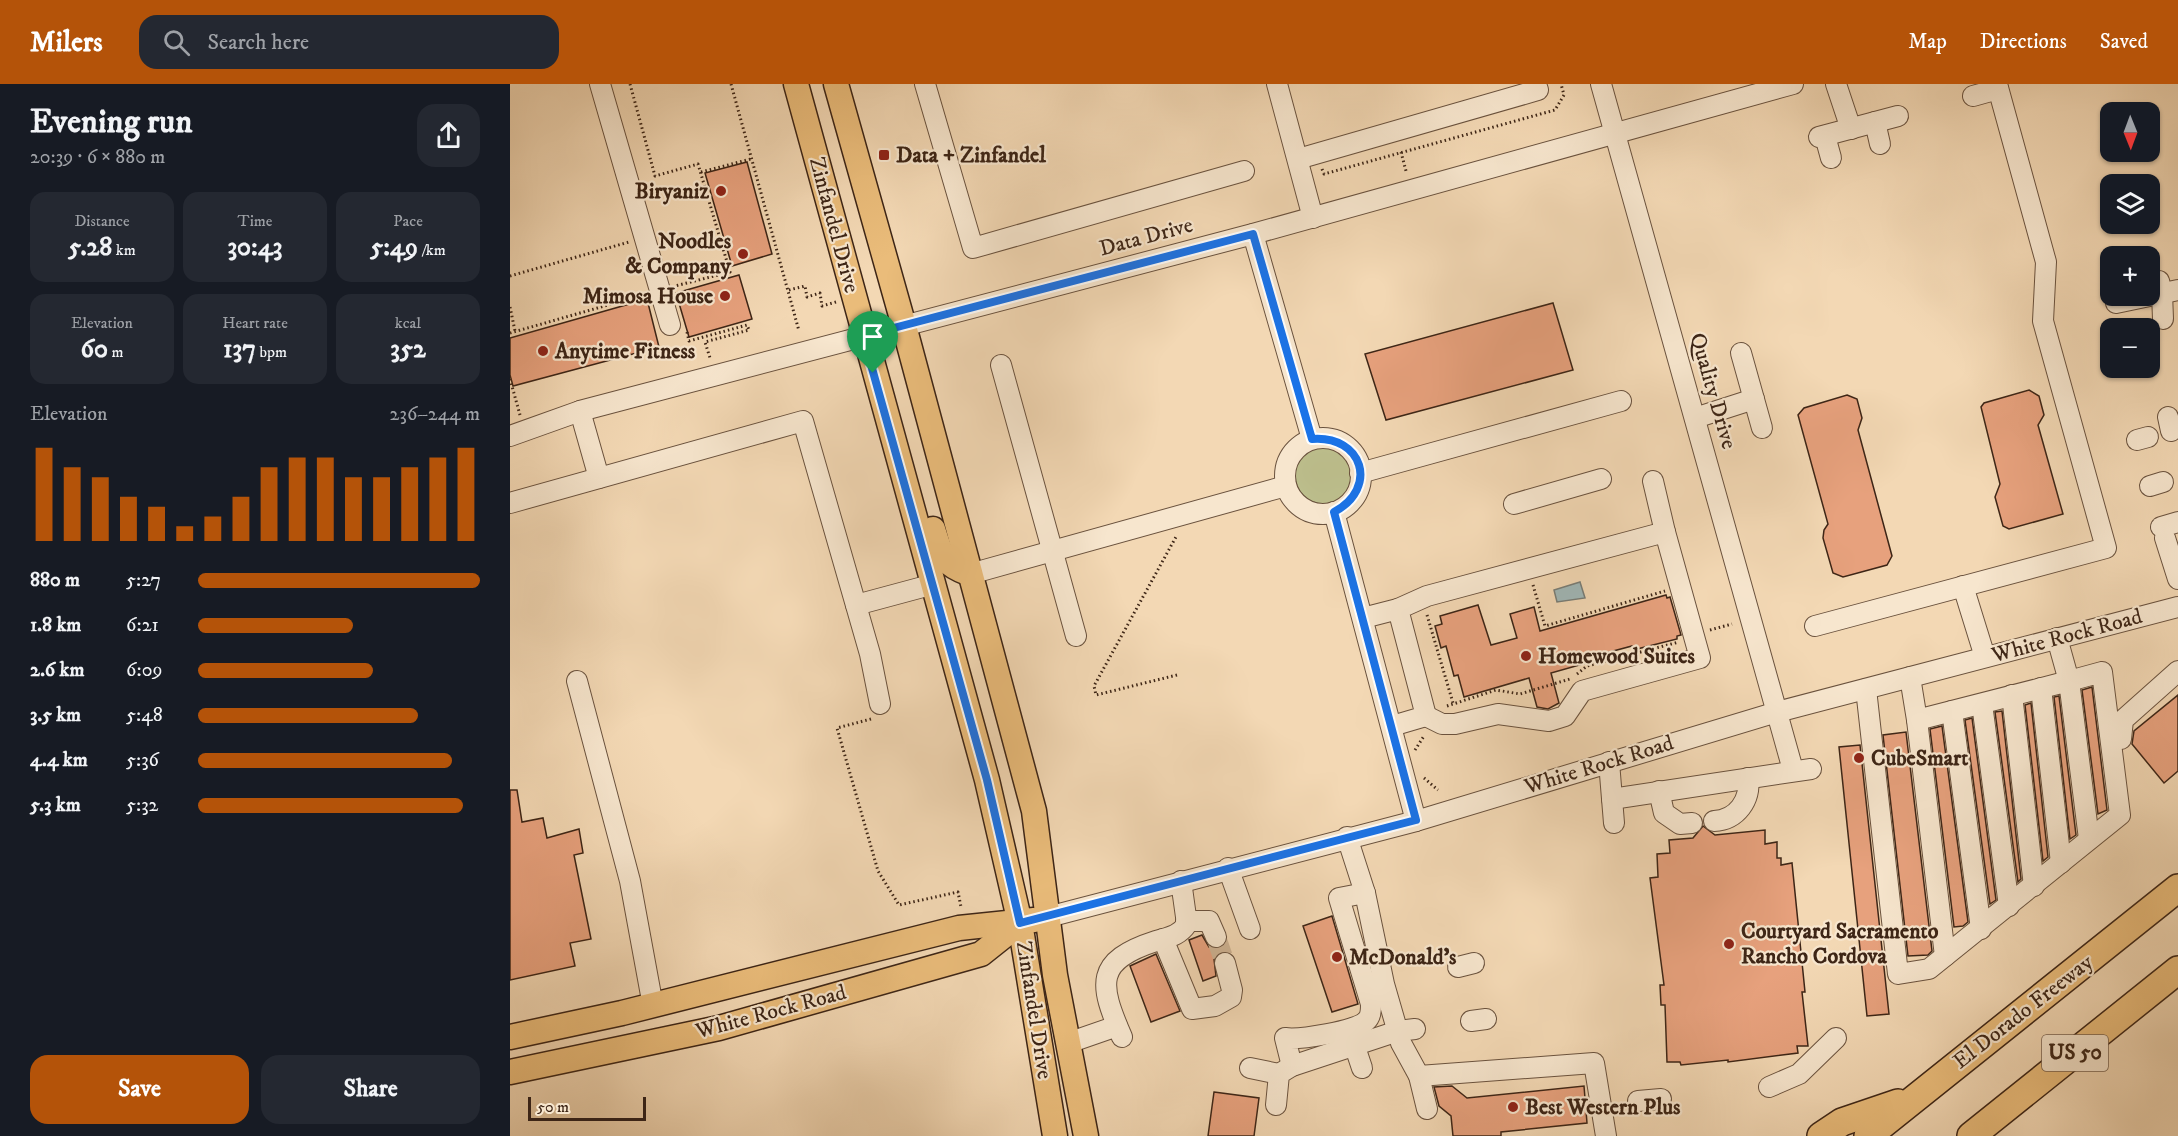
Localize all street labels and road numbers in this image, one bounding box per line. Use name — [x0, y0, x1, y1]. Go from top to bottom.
street label: Zinfandel Drive — [803, 154, 865, 296]
street label: Data Drive — [1096, 212, 1196, 262]
street label: Quality Drive — [1684, 330, 1742, 452]
street label: White Rock Road — [1988, 603, 2145, 669]
street label: White Rock Road — [1520, 729, 1677, 801]
street label: Zinfandel Drive — [1010, 939, 1058, 1081]
street label: El Dorado Freeway — [1948, 949, 2099, 1075]
street label: White Rock Road — [692, 979, 849, 1045]
road number: US 50 — [2042, 1035, 2108, 1071]

